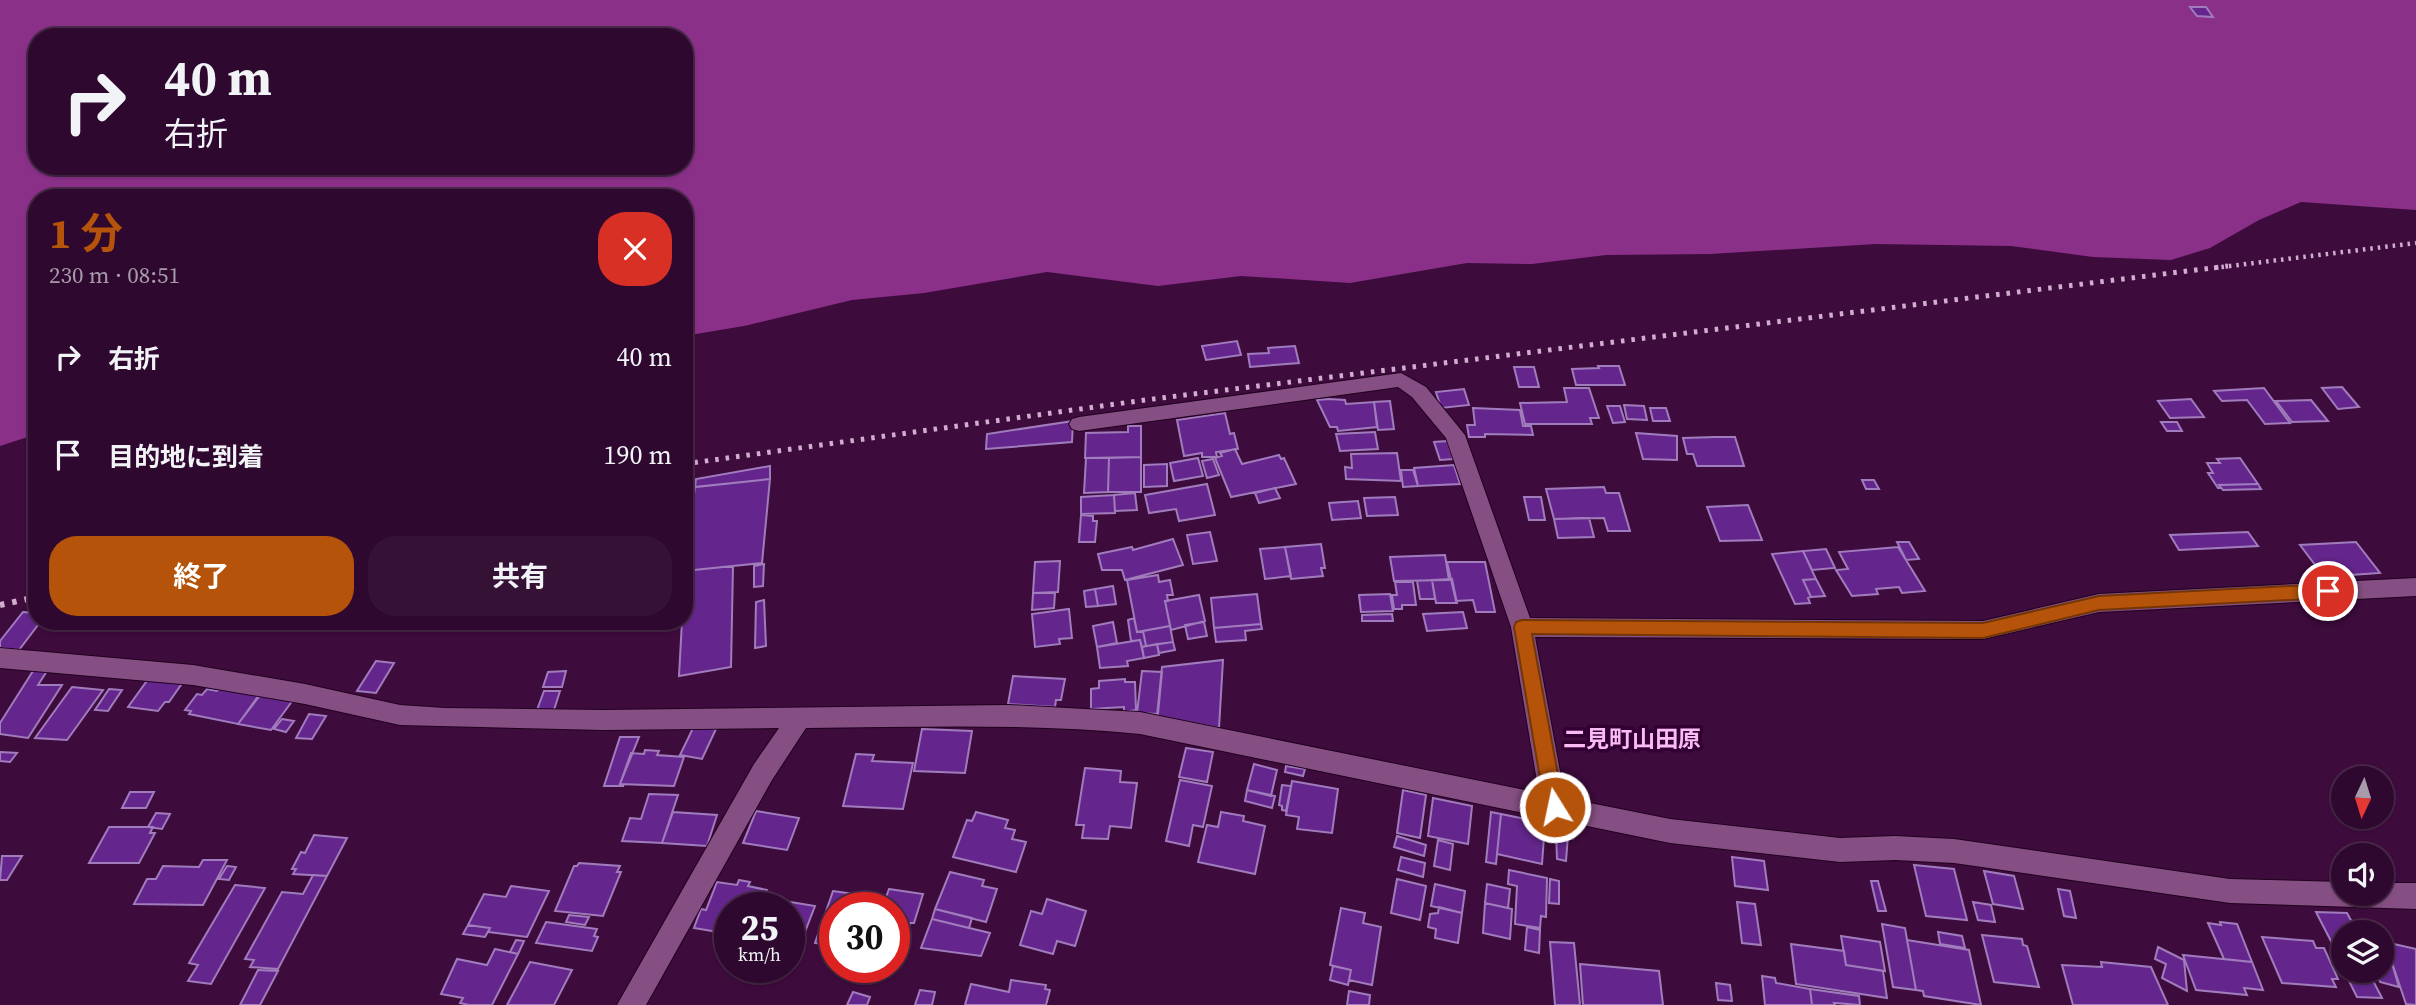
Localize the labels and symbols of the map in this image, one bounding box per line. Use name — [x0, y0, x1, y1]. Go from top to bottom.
pin — [2298, 561, 2358, 621]
district label: 二見町山田原 — [1563, 723, 1701, 755]
north arrow — [2331, 766, 2394, 830]
position arrow — [1518, 770, 1592, 844]
speed limit sign: 30 — [819, 892, 910, 983]

